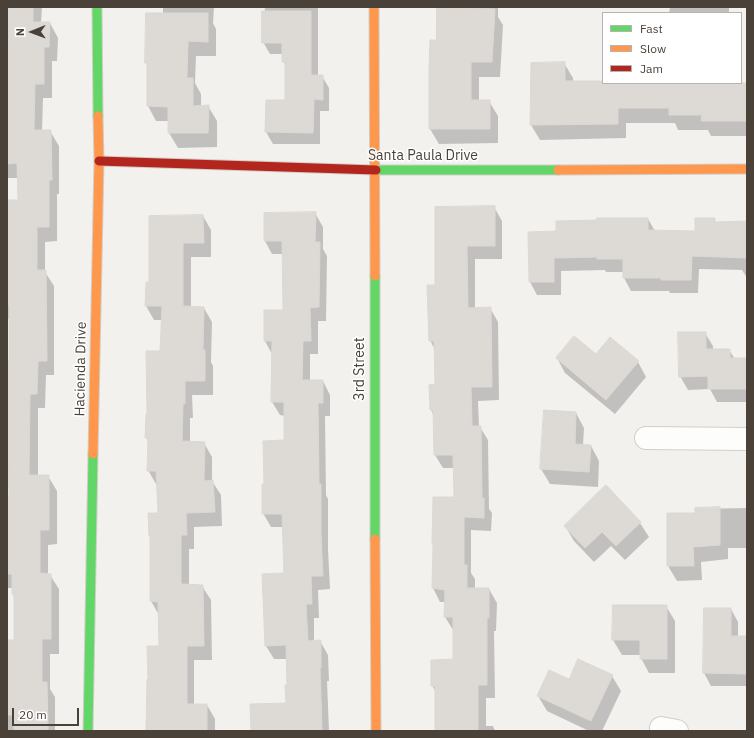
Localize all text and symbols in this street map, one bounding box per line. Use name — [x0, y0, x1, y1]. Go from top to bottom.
north arrow — [12, 12, 52, 52]
legend — [602, 12, 742, 84]
text: Fast — [640, 21, 663, 36]
text: N — [13, 28, 27, 36]
text: Slow — [640, 41, 666, 56]
text: Jam — [640, 61, 663, 76]
street label: Santa Paula Drive — [368, 148, 478, 164]
street label: Hacienda Drive — [72, 321, 90, 417]
street label: 3rd Street — [352, 337, 368, 401]
scale bar — [14, 700, 81, 726]
text: 20 m — [19, 707, 47, 722]

